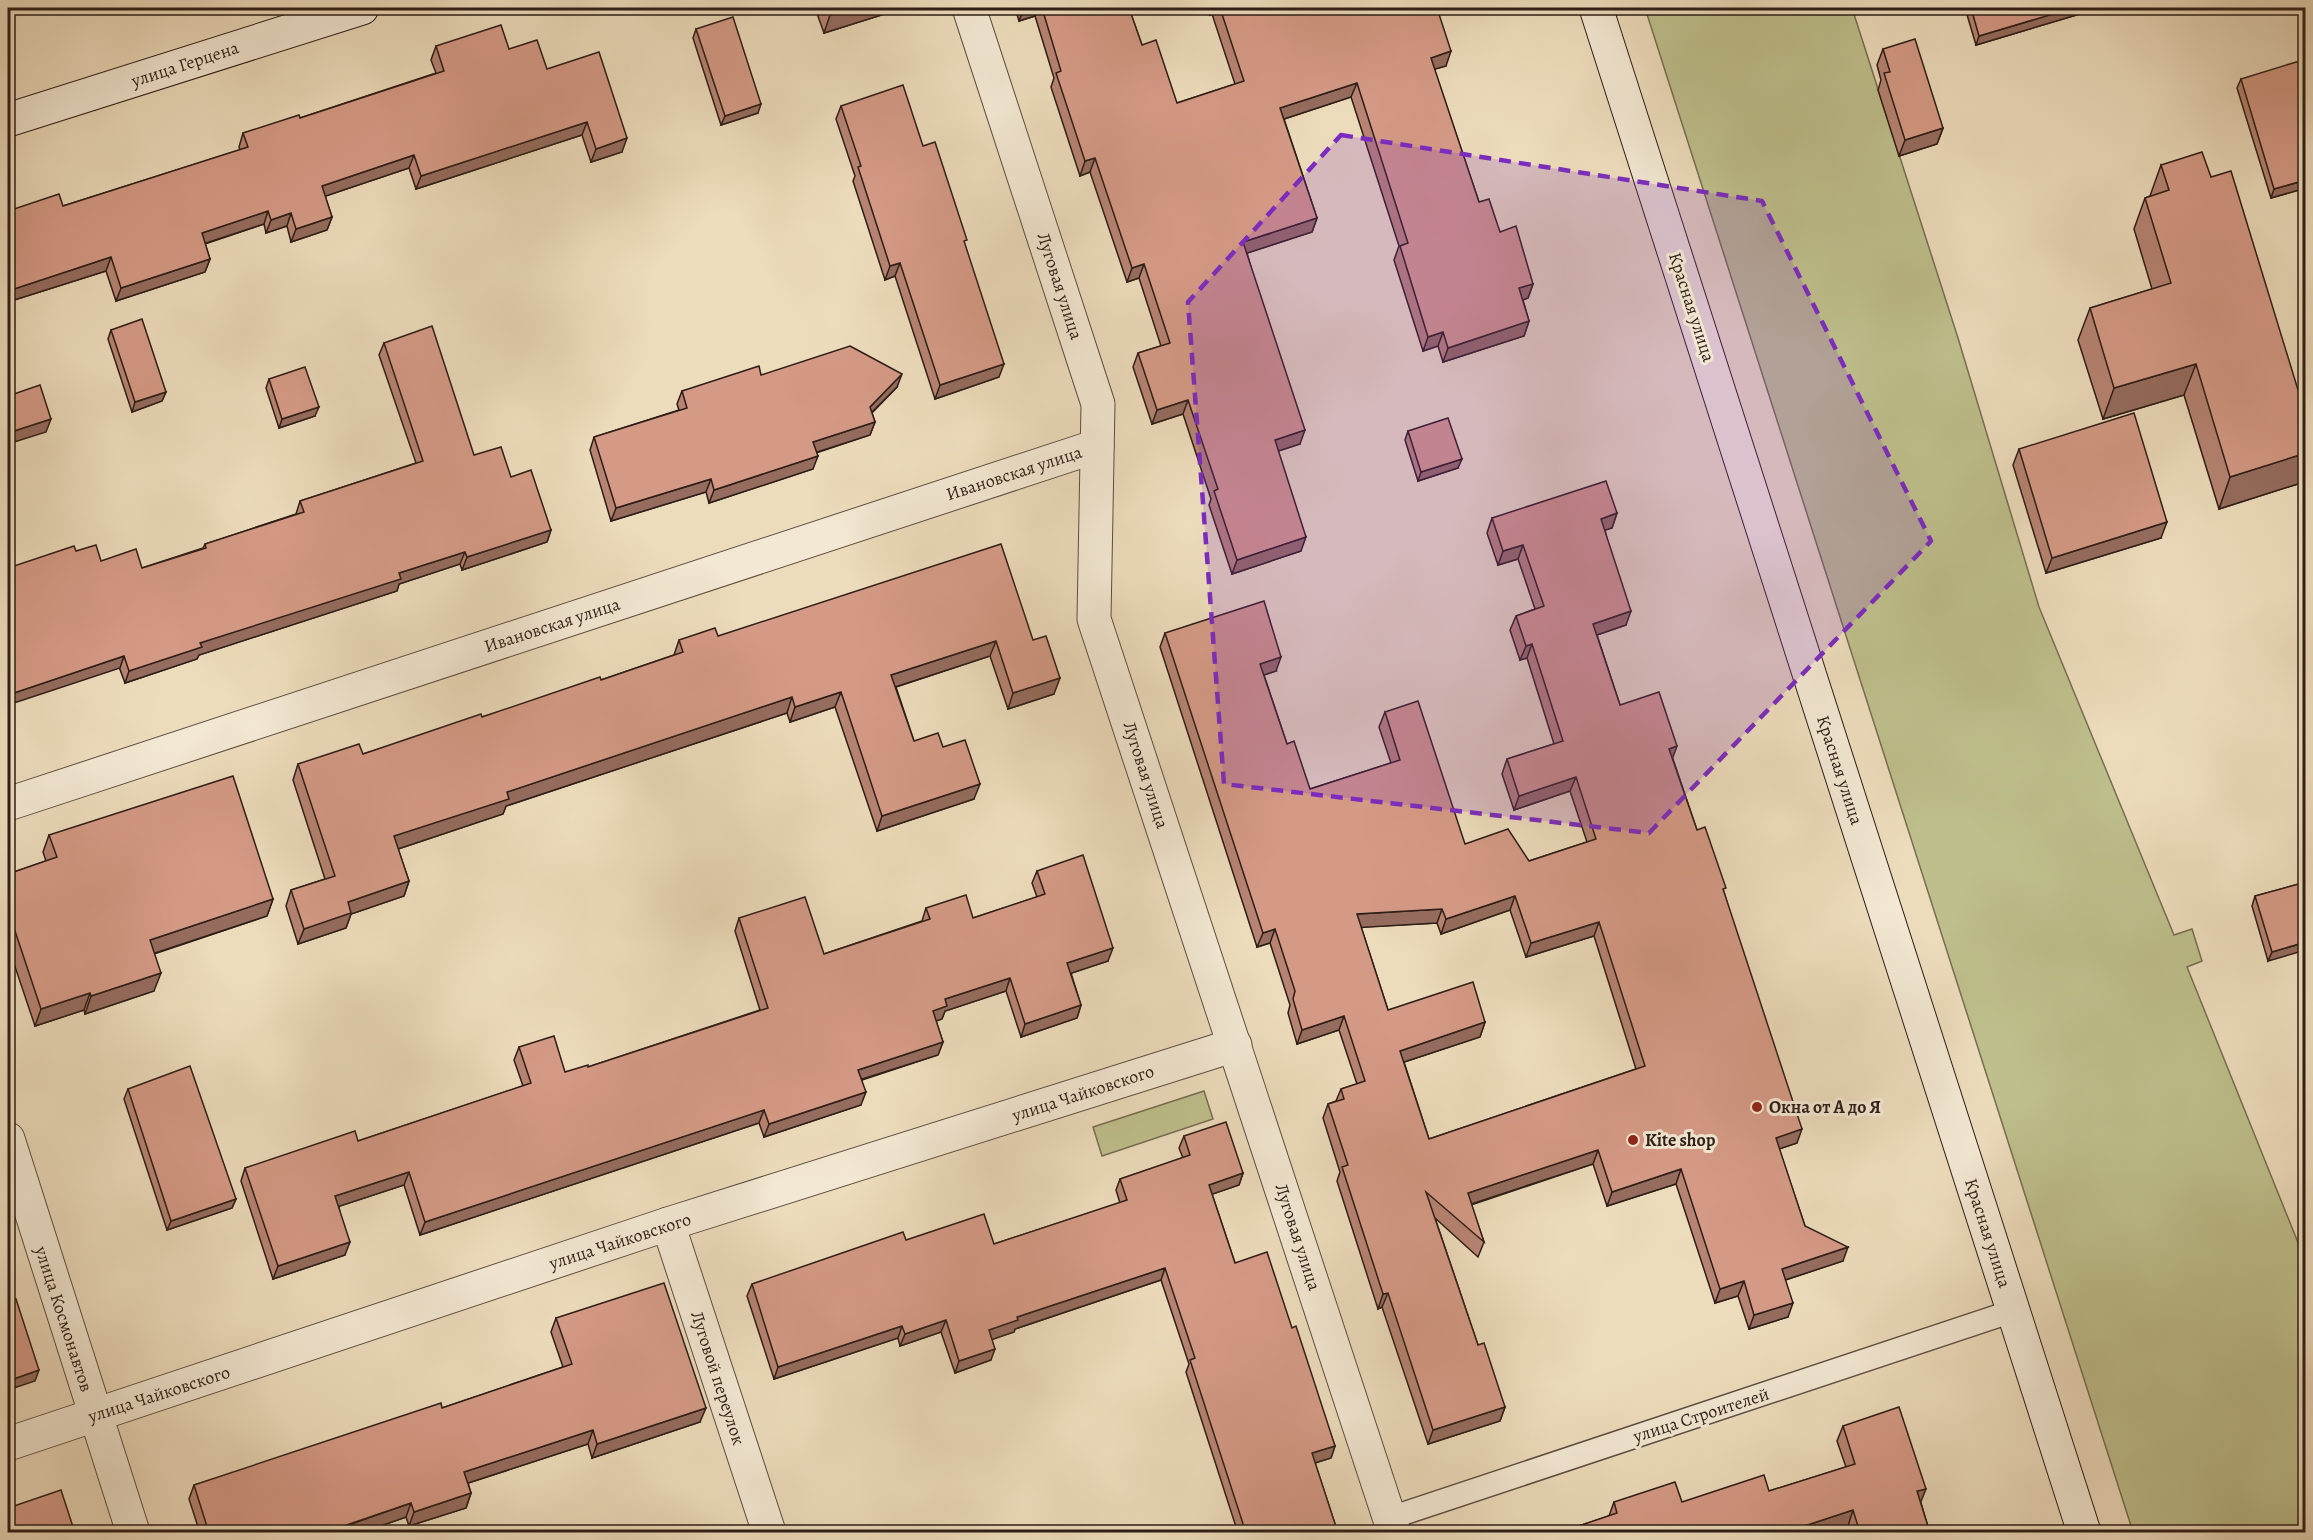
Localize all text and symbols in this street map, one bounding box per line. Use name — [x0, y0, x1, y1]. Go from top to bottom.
street label: улица Герцена — [127, 35, 243, 93]
street label: Луговая улица — [1031, 230, 1089, 343]
street label: Красная улица — [1663, 249, 1721, 365]
street label: Ивановская улица — [943, 439, 1086, 506]
street label: Ивановская улица — [481, 591, 624, 658]
street label: Красная улица — [1811, 712, 1869, 828]
street label: Луговая улица — [1117, 719, 1175, 832]
street label: улица Чайковского — [1008, 1059, 1157, 1128]
place label: Окна от А до Я — [1769, 1095, 1881, 1119]
marker: Окна от А до Я — [1750, 1100, 1764, 1114]
place label: Kite shop — [1645, 1128, 1716, 1152]
marker: Kite shop — [1626, 1133, 1640, 1147]
street label: Красная улица — [1959, 1175, 2017, 1291]
street label: Луговая улица — [1269, 1181, 1327, 1294]
street label: улица Чайковского — [545, 1207, 694, 1276]
street label: улица Космонавтов — [29, 1242, 99, 1395]
street label: Луговой переулок — [685, 1308, 751, 1448]
street label: улица Чайковского — [84, 1360, 233, 1429]
street label: улица Строителей — [1629, 1382, 1772, 1449]

